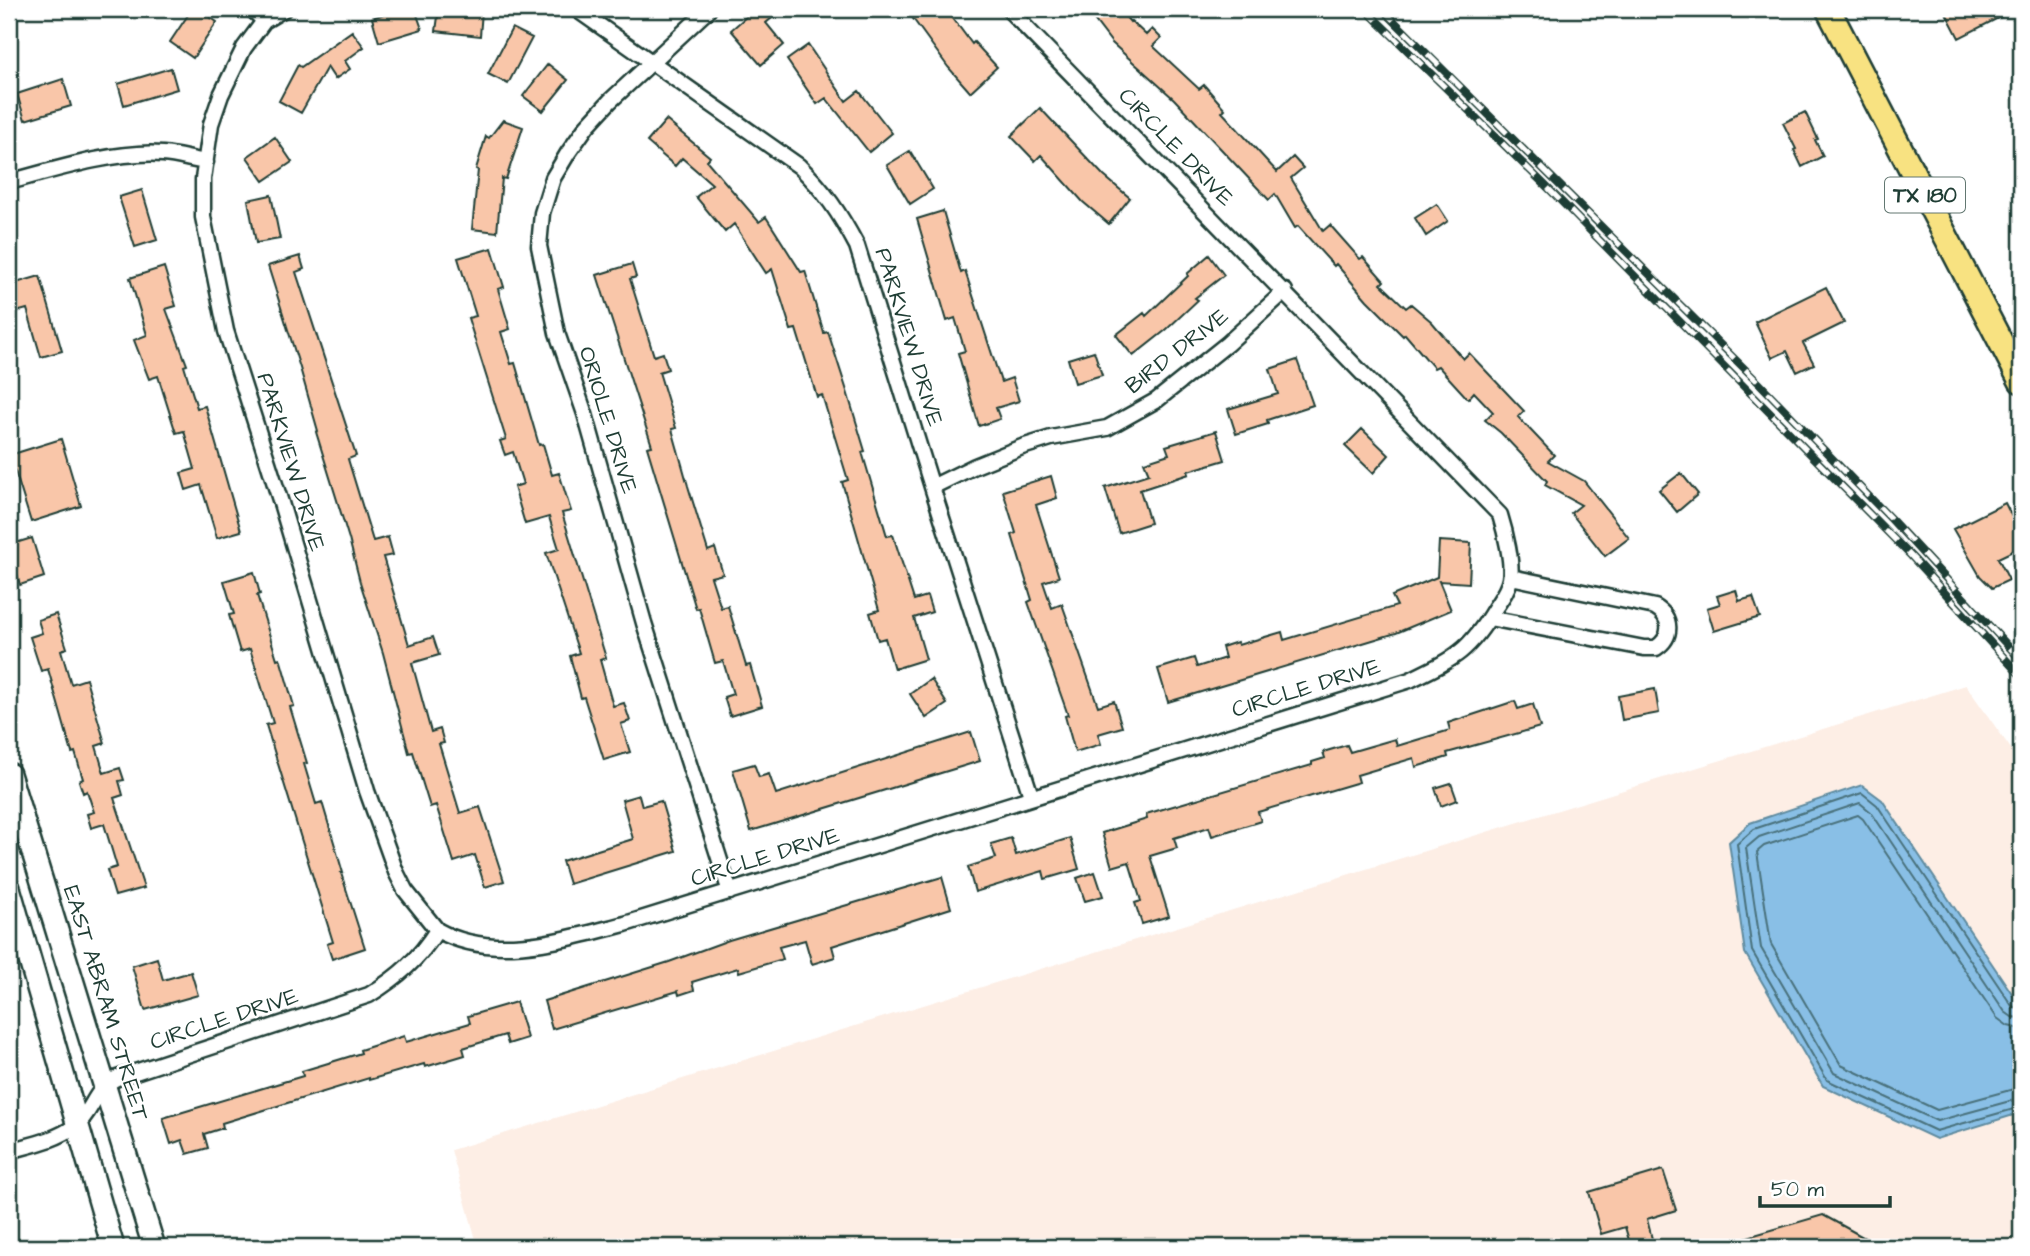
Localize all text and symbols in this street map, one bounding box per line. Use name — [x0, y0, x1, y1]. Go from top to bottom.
street label: CIRCLE DRIVE — [1111, 80, 1241, 214]
road number: TX 180 — [1885, 178, 1965, 212]
street label: PARKVIEW DRIVE — [867, 244, 951, 430]
street label: BIRD DRIVE — [1119, 300, 1236, 402]
street label: ORIOLE DRIVE — [570, 343, 646, 498]
street label: PARKVIEW DRIVE — [249, 369, 333, 555]
street label: CIRCLE DRIVE — [1228, 650, 1385, 726]
street label: CIRCLE DRIVE — [687, 819, 844, 895]
street label: EAST ABRAM STREET — [55, 882, 157, 1125]
street label: CIRCLE DRIVE — [146, 980, 303, 1058]
scale bar — [1760, 1165, 1890, 1209]
text: 50 m — [1771, 1175, 1825, 1204]

